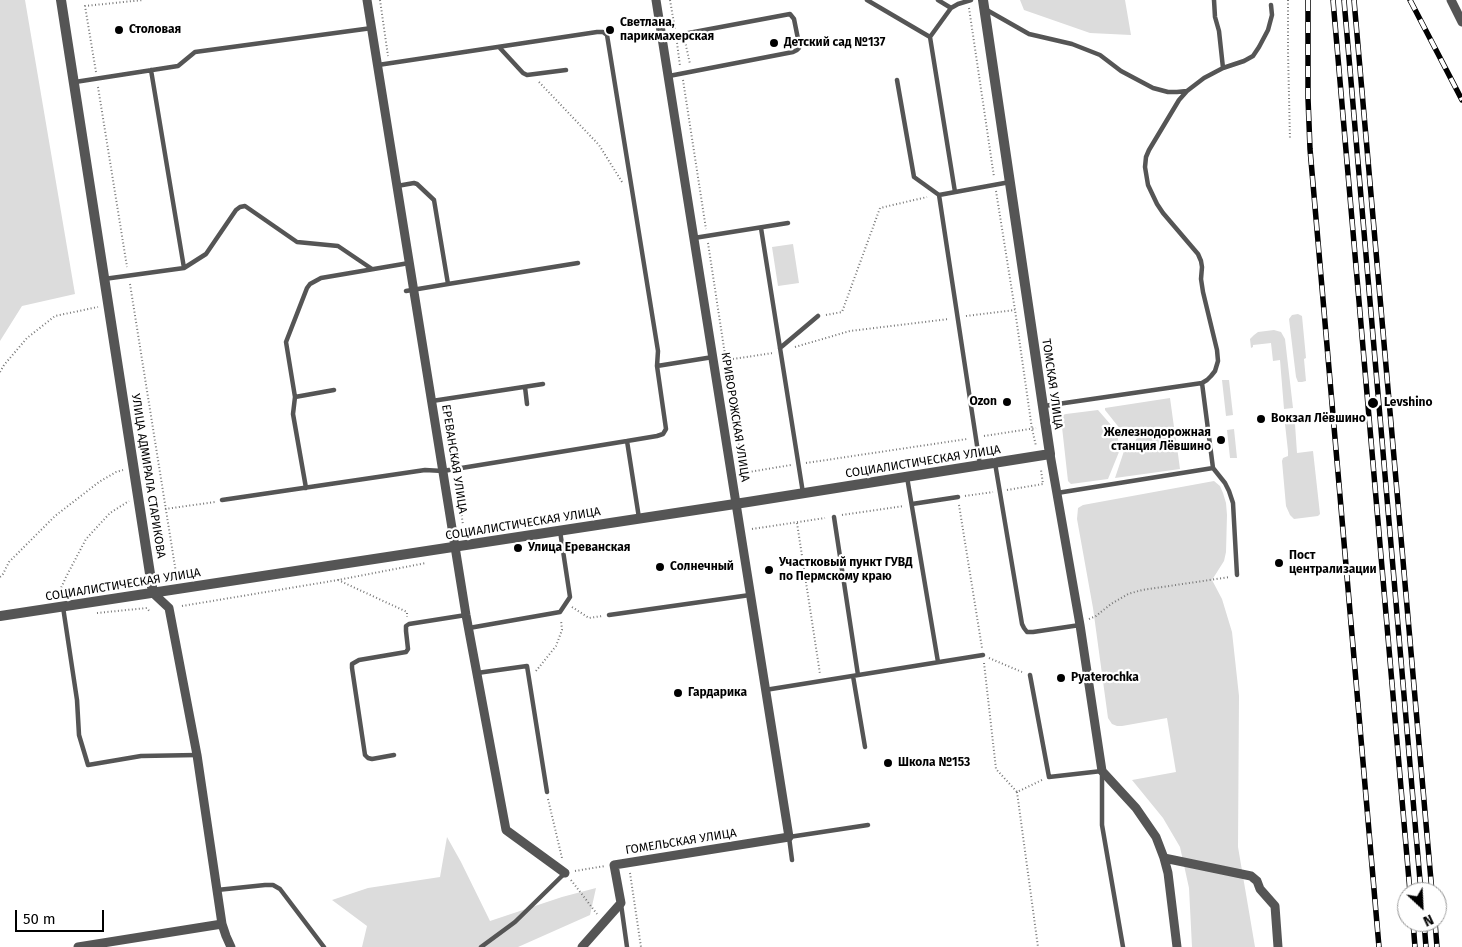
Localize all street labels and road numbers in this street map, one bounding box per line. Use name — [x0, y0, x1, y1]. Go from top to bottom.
street label: ТОМСКАЯ УЛИЦА — [1039, 338, 1065, 430]
street label: КРИВОРОЖСКАЯ УЛИЦА — [718, 351, 752, 483]
street label: УЛИЦА АДМИРАЛА СТАРИКОВА — [128, 393, 168, 559]
street label: ЕРЕВАНСКАЯ УЛИЦА — [438, 403, 470, 515]
street label: СОЦИАЛИСТИЧЕСКАЯ УЛИЦА — [844, 443, 1002, 481]
street label: СОЦИАЛИСТИЧЕСКАЯ УЛИЦА — [444, 505, 602, 543]
street label: СОЦИАЛИСТИЧЕСКАЯ УЛИЦА — [44, 566, 202, 604]
street label: ГОМЕЛЬСКАЯ УЛИЦА — [624, 826, 738, 858]

